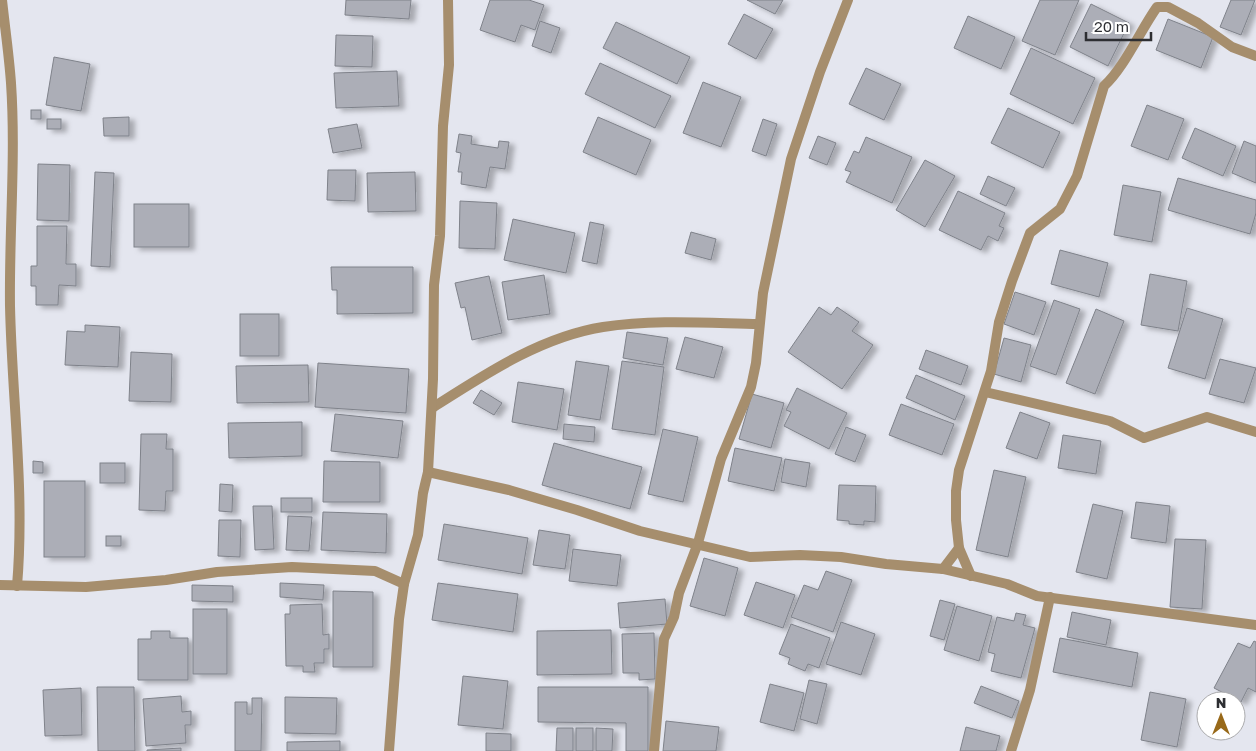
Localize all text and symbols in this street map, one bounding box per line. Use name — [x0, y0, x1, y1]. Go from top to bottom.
scale bar — [1086, 10, 1151, 42]
text: 20 m — [1094, 17, 1129, 35]
north arrow — [1196, 691, 1246, 741]
text: N — [1216, 694, 1226, 711]

